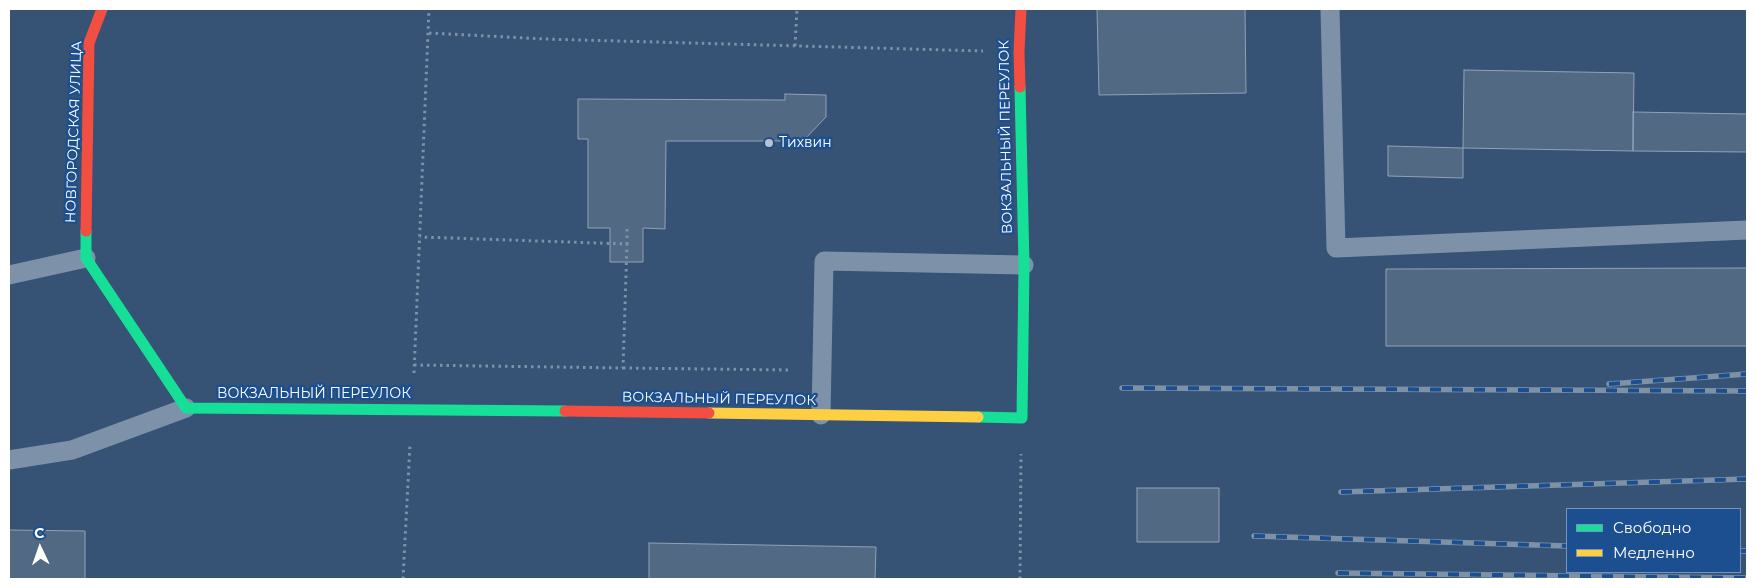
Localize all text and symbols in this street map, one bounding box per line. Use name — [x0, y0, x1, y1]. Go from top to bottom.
street label: ВОКЗАЛЬНЫЙ ПЕРЕУЛОК — [996, 40, 1016, 234]
street label: НОВГОРОДСКАЯ УЛИЦА — [62, 41, 86, 223]
place label: Тихвин — [779, 135, 832, 151]
marker: Тихвин — [763, 137, 775, 149]
street label: ВОКЗАЛЬНЫЙ ПЕРЕУЛОК — [217, 386, 411, 402]
street label: ВОКЗАЛЬНЫЙ ПЕРЕУЛОК — [622, 389, 816, 409]
legend — [1566, 508, 1741, 573]
text: Свободно — [1613, 518, 1691, 537]
north arrow — [15, 523, 65, 573]
text: С — [34, 524, 45, 542]
text: Медленно — [1613, 543, 1695, 562]

